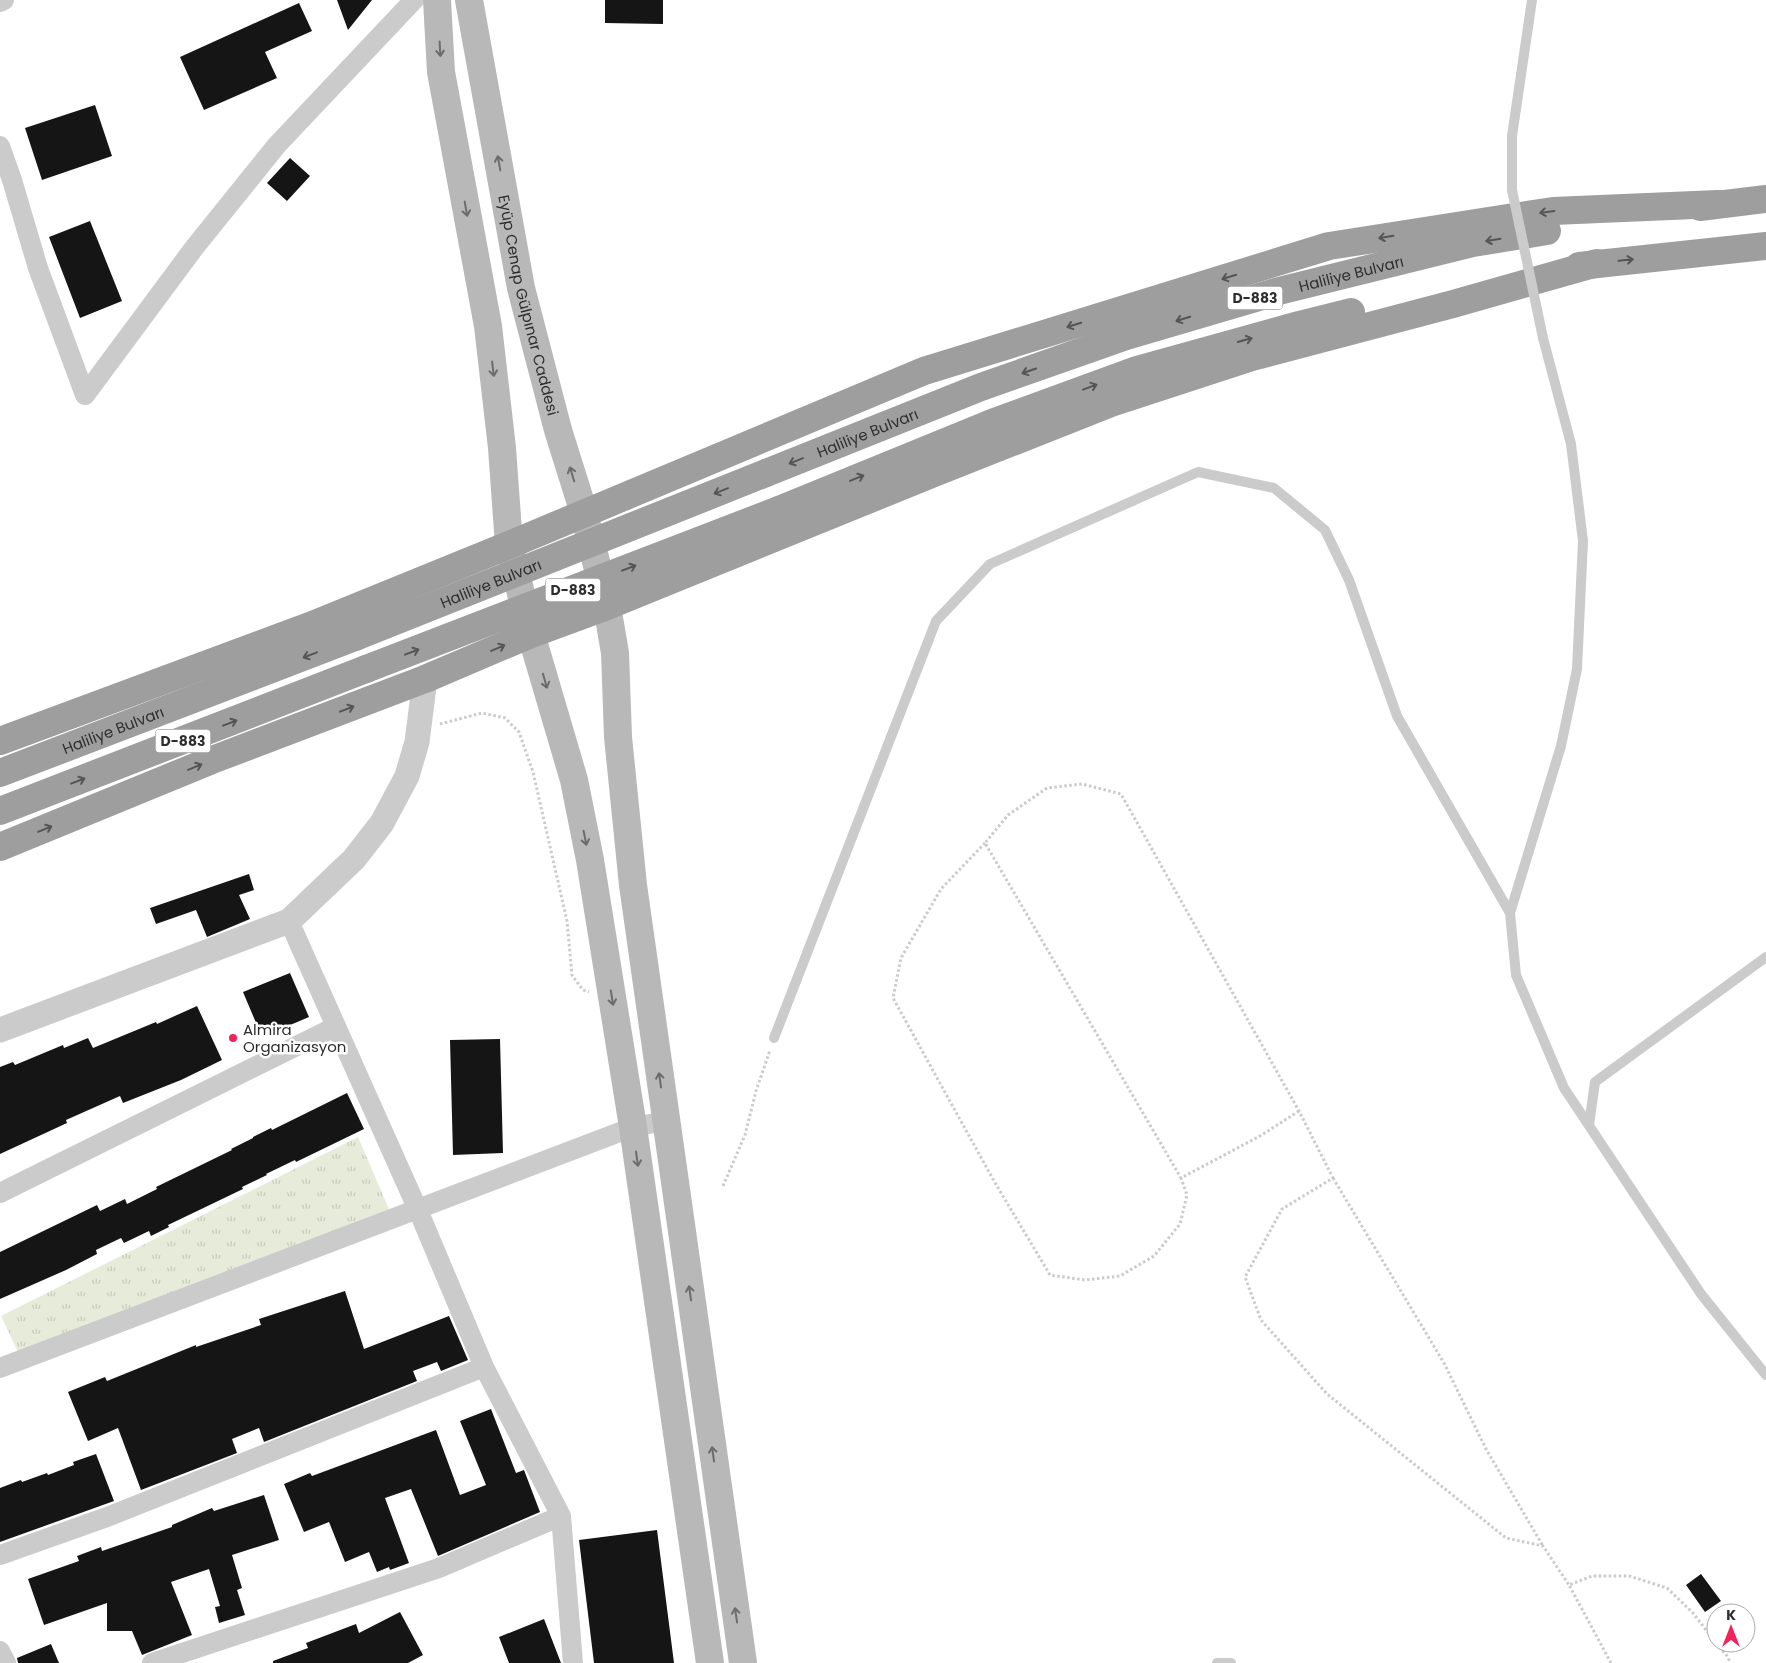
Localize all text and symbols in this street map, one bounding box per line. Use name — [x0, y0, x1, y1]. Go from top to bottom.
one-way arrow — [435, 40, 444, 56]
one-way arrow — [493, 155, 503, 171]
street label: Eyüp Cenap Gülpınar Caddesi — [494, 193, 564, 418]
one-way arrow — [462, 200, 471, 216]
one-way arrow — [1539, 207, 1555, 217]
one-way arrow — [1379, 232, 1395, 242]
one-way arrow — [1485, 235, 1501, 245]
street label: Haliliye Bulvarı — [1296, 250, 1406, 296]
one-way arrow — [1618, 255, 1634, 265]
one-way arrow — [1222, 272, 1238, 282]
road number: D-883 — [1228, 286, 1282, 310]
one-way arrow — [1175, 315, 1191, 325]
one-way arrow — [1067, 321, 1083, 330]
one-way arrow — [1236, 334, 1252, 344]
one-way arrow — [488, 361, 498, 377]
one-way arrow — [1021, 366, 1037, 376]
one-way arrow — [1081, 382, 1097, 391]
street label: Haliliye Bulvarı — [813, 403, 921, 462]
one-way arrow — [789, 457, 804, 467]
one-way arrow — [566, 466, 576, 482]
one-way arrow — [849, 473, 864, 482]
one-way arrow — [713, 488, 728, 497]
street label: Haliliye Bulvarı — [437, 553, 544, 613]
one-way arrow — [620, 563, 636, 572]
road number: D-883 — [546, 578, 600, 602]
one-way arrow — [490, 643, 505, 653]
one-way arrow — [404, 647, 419, 656]
one-way arrow — [303, 651, 318, 660]
one-way arrow — [540, 672, 550, 688]
street label: Haliliye Bulvarı — [59, 701, 167, 759]
one-way arrow — [339, 704, 354, 713]
one-way arrow — [222, 718, 237, 727]
road number: D-883 — [156, 729, 210, 752]
one-way arrow — [187, 762, 203, 771]
one-way arrow — [70, 776, 85, 785]
one-way arrow — [37, 823, 52, 833]
one-way arrow — [581, 830, 590, 846]
one-way arrow — [607, 990, 617, 1006]
place label: Almira Organizasyon — [243, 1019, 346, 1057]
marker: Almira Organizasyon — [227, 1032, 239, 1044]
one-way arrow — [655, 1072, 665, 1088]
one-way arrow — [633, 1150, 643, 1166]
one-way arrow — [685, 1285, 695, 1301]
one-way arrow — [708, 1446, 718, 1462]
north arrow — [1706, 1603, 1756, 1653]
text: K — [1726, 1605, 1736, 1625]
one-way arrow — [731, 1607, 741, 1623]

